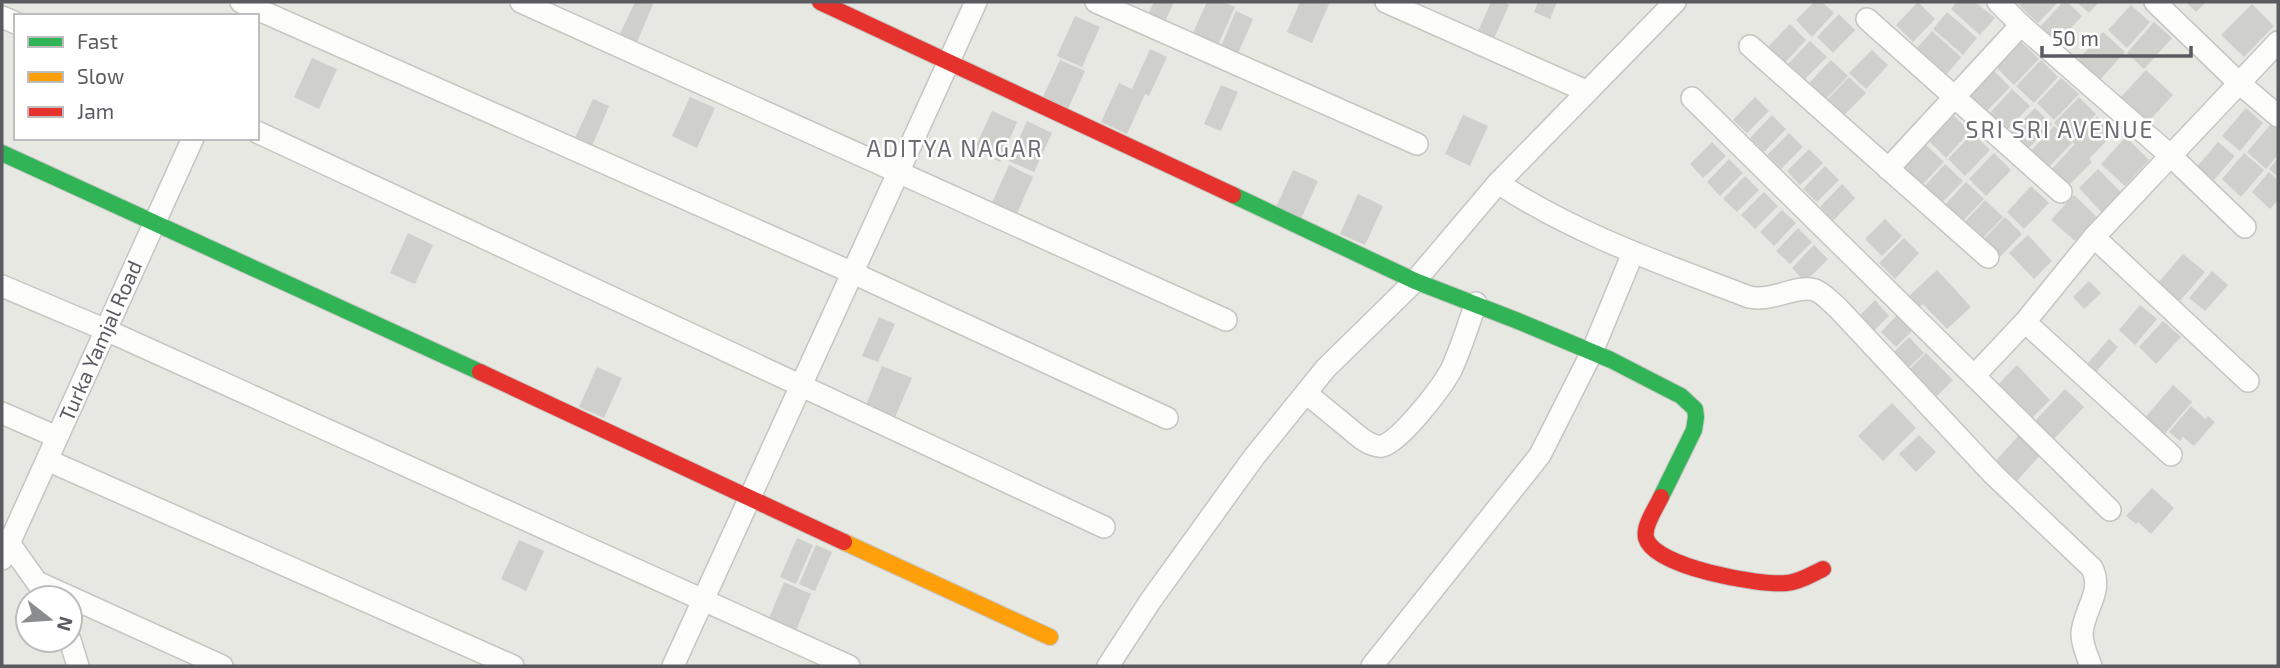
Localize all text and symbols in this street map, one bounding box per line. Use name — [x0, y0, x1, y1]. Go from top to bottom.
legend — [14, 14, 259, 140]
scale bar — [2042, 14, 2191, 58]
text: 50 m — [2052, 25, 2099, 50]
text: Fast — [77, 28, 118, 53]
text: Slow — [77, 63, 124, 88]
text: Jam — [77, 98, 114, 123]
district label: SRI SRI AVENUE — [1966, 115, 2154, 143]
district label: ADITYA NAGAR — [866, 134, 1044, 162]
street label: Turka Yamjal Road — [53, 256, 147, 425]
north arrow — [14, 584, 84, 654]
text: N — [53, 614, 79, 634]

